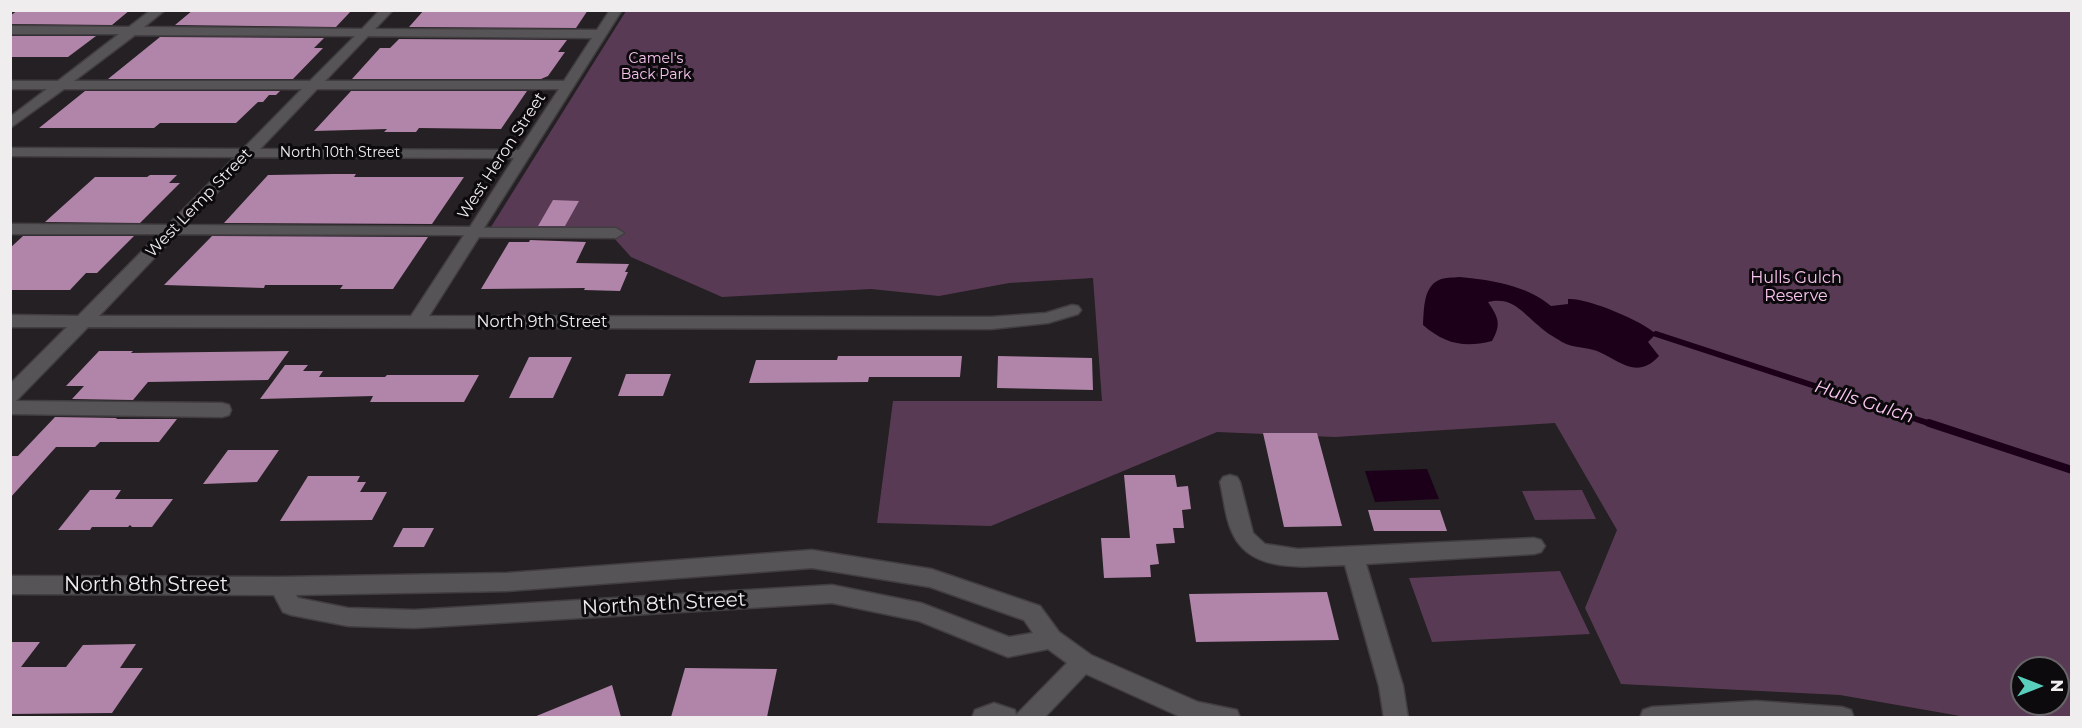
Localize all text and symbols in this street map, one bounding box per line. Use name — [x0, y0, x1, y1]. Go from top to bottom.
park label: Camel's Back Park — [621, 51, 691, 84]
street label: West Heron Street — [454, 89, 550, 223]
street label: West Lemp Street — [142, 144, 256, 262]
street label: North 10th Street — [280, 145, 400, 161]
park label: Hulls Gulch Reserve — [1750, 268, 1842, 306]
street label: North 9th Street — [477, 312, 607, 332]
water label: Hulls Gulch — [1812, 376, 1916, 428]
street label: North 8th Street — [64, 573, 228, 597]
street label: North 8th Street — [581, 588, 747, 620]
north arrow — [2010, 656, 2070, 716]
text: N — [2047, 680, 2066, 692]

